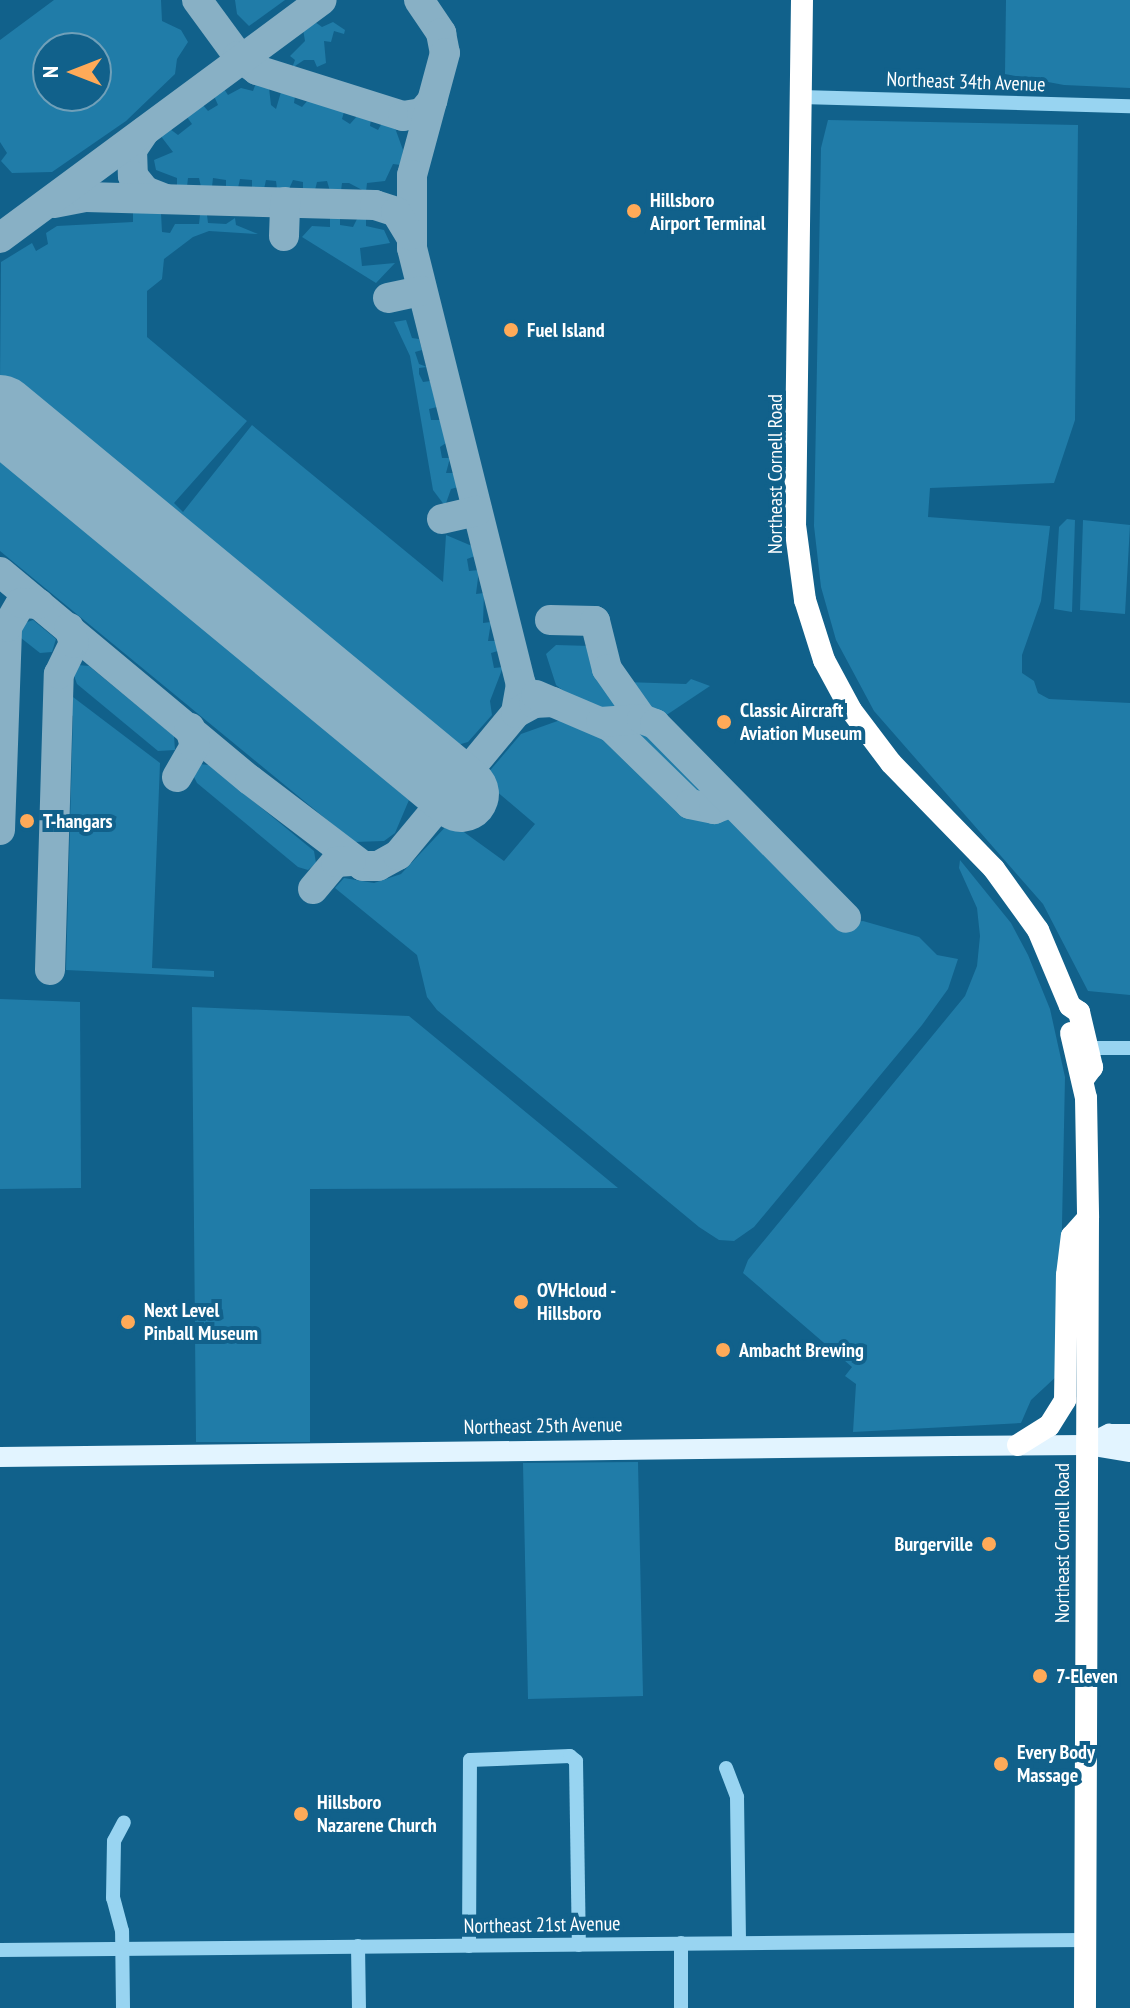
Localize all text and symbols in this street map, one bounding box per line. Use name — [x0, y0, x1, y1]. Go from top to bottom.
north arrow — [32, 32, 112, 112]
text: N — [36, 66, 64, 78]
street label: Northeast 34th Avenue — [886, 67, 1046, 97]
place label: Hillsboro Airport Terminal — [650, 188, 766, 235]
marker: Hillsboro Airport Terminal — [625, 202, 643, 220]
place label: Fuel Island — [527, 318, 605, 342]
marker: Fuel Island — [502, 321, 520, 339]
street label: Northeast Cornell Road — [763, 394, 787, 554]
place label: Classic Aircraft Aviation Museum — [740, 698, 862, 745]
marker: Classic Aircraft Aviation Museum — [715, 713, 733, 731]
place label: T-hangars — [43, 809, 113, 833]
marker: T-hangars — [18, 812, 36, 830]
place label: OVHcloud - Hillsboro — [537, 1278, 617, 1325]
marker: OVHcloud - Hillsboro — [512, 1293, 530, 1311]
place label: Next Level Pinball Museum — [144, 1298, 258, 1345]
marker: Next Level Pinball Museum — [119, 1313, 137, 1331]
place label: Ambacht Brewing — [739, 1338, 864, 1362]
marker: Ambacht Brewing — [714, 1341, 732, 1359]
street label: Northeast 25th Avenue — [463, 1413, 623, 1439]
street label: Northeast Cornell Road — [1050, 1463, 1074, 1623]
place label: Burgerville — [894, 1532, 973, 1556]
marker: Burgerville — [980, 1535, 998, 1553]
place label: 7-Eleven — [1056, 1664, 1118, 1688]
marker: 7-Eleven — [1031, 1667, 1049, 1685]
place label: Every Body Massage — [1017, 1740, 1096, 1787]
marker: Every Body Massage — [992, 1755, 1010, 1773]
place label: Hillsboro Nazarene Church — [317, 1790, 437, 1837]
marker: Hillsboro Nazarene Church — [292, 1805, 310, 1823]
street label: Northeast 21st Avenue — [463, 1912, 621, 1938]

